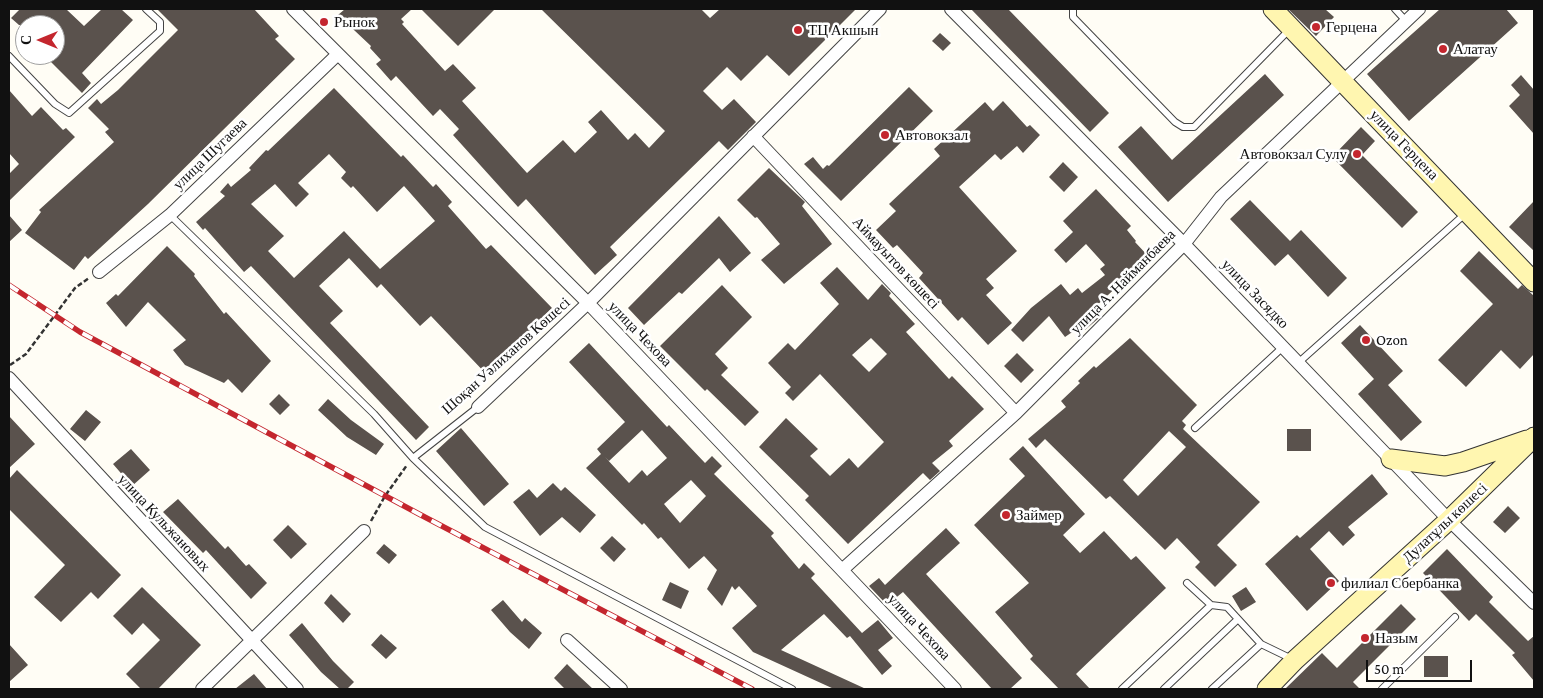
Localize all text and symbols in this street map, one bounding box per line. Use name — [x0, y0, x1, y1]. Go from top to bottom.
place label: Рынок — [334, 13, 375, 31]
north arrow — [15, 15, 65, 65]
marker: Рынок — [318, 16, 330, 28]
place label: Герцена — [1326, 18, 1377, 36]
place label: ТЦ Акшын — [808, 21, 879, 39]
marker: Герцена — [1310, 21, 1322, 33]
marker: ТЦ Акшын — [792, 24, 804, 36]
text: С — [18, 35, 34, 45]
place label: Алатау — [1453, 40, 1498, 58]
marker: Алатау — [1437, 43, 1449, 55]
street label: улица Герцена — [1366, 106, 1442, 184]
street label: улица Шугаева — [169, 114, 251, 194]
place label: Автовокзал — [895, 126, 968, 144]
marker: Автовокзал — [879, 129, 891, 141]
place label: Автовокзал Сулу — [1240, 145, 1347, 163]
marker: Автовокзал Сулу — [1351, 148, 1363, 160]
street label: Аймауытов көшесі — [849, 213, 943, 313]
street label: улица А. Найманбаева — [1067, 226, 1179, 338]
street label: улица Засядко — [1218, 256, 1292, 332]
street label: Шоқан Уәлиханов Көшесі — [438, 294, 574, 418]
street label: улица Чехова — [604, 298, 676, 370]
place label: Ozon — [1376, 331, 1408, 349]
marker: Ozon — [1360, 334, 1372, 346]
street label: улица Кульжановых — [114, 470, 214, 576]
street label: Дулатұлы көшесі — [1399, 479, 1491, 567]
place label: Займер — [1016, 506, 1062, 524]
marker: Займер — [1000, 509, 1012, 521]
place label: филиал Сбербанка — [1341, 574, 1459, 592]
marker: филиал Сбербанка — [1325, 577, 1337, 589]
street label: улица Чехова — [884, 590, 954, 664]
place label: Назым — [1375, 629, 1418, 647]
marker: Назым — [1359, 632, 1371, 644]
scale bar — [1368, 650, 1474, 682]
text: 50 m — [1374, 661, 1404, 677]

